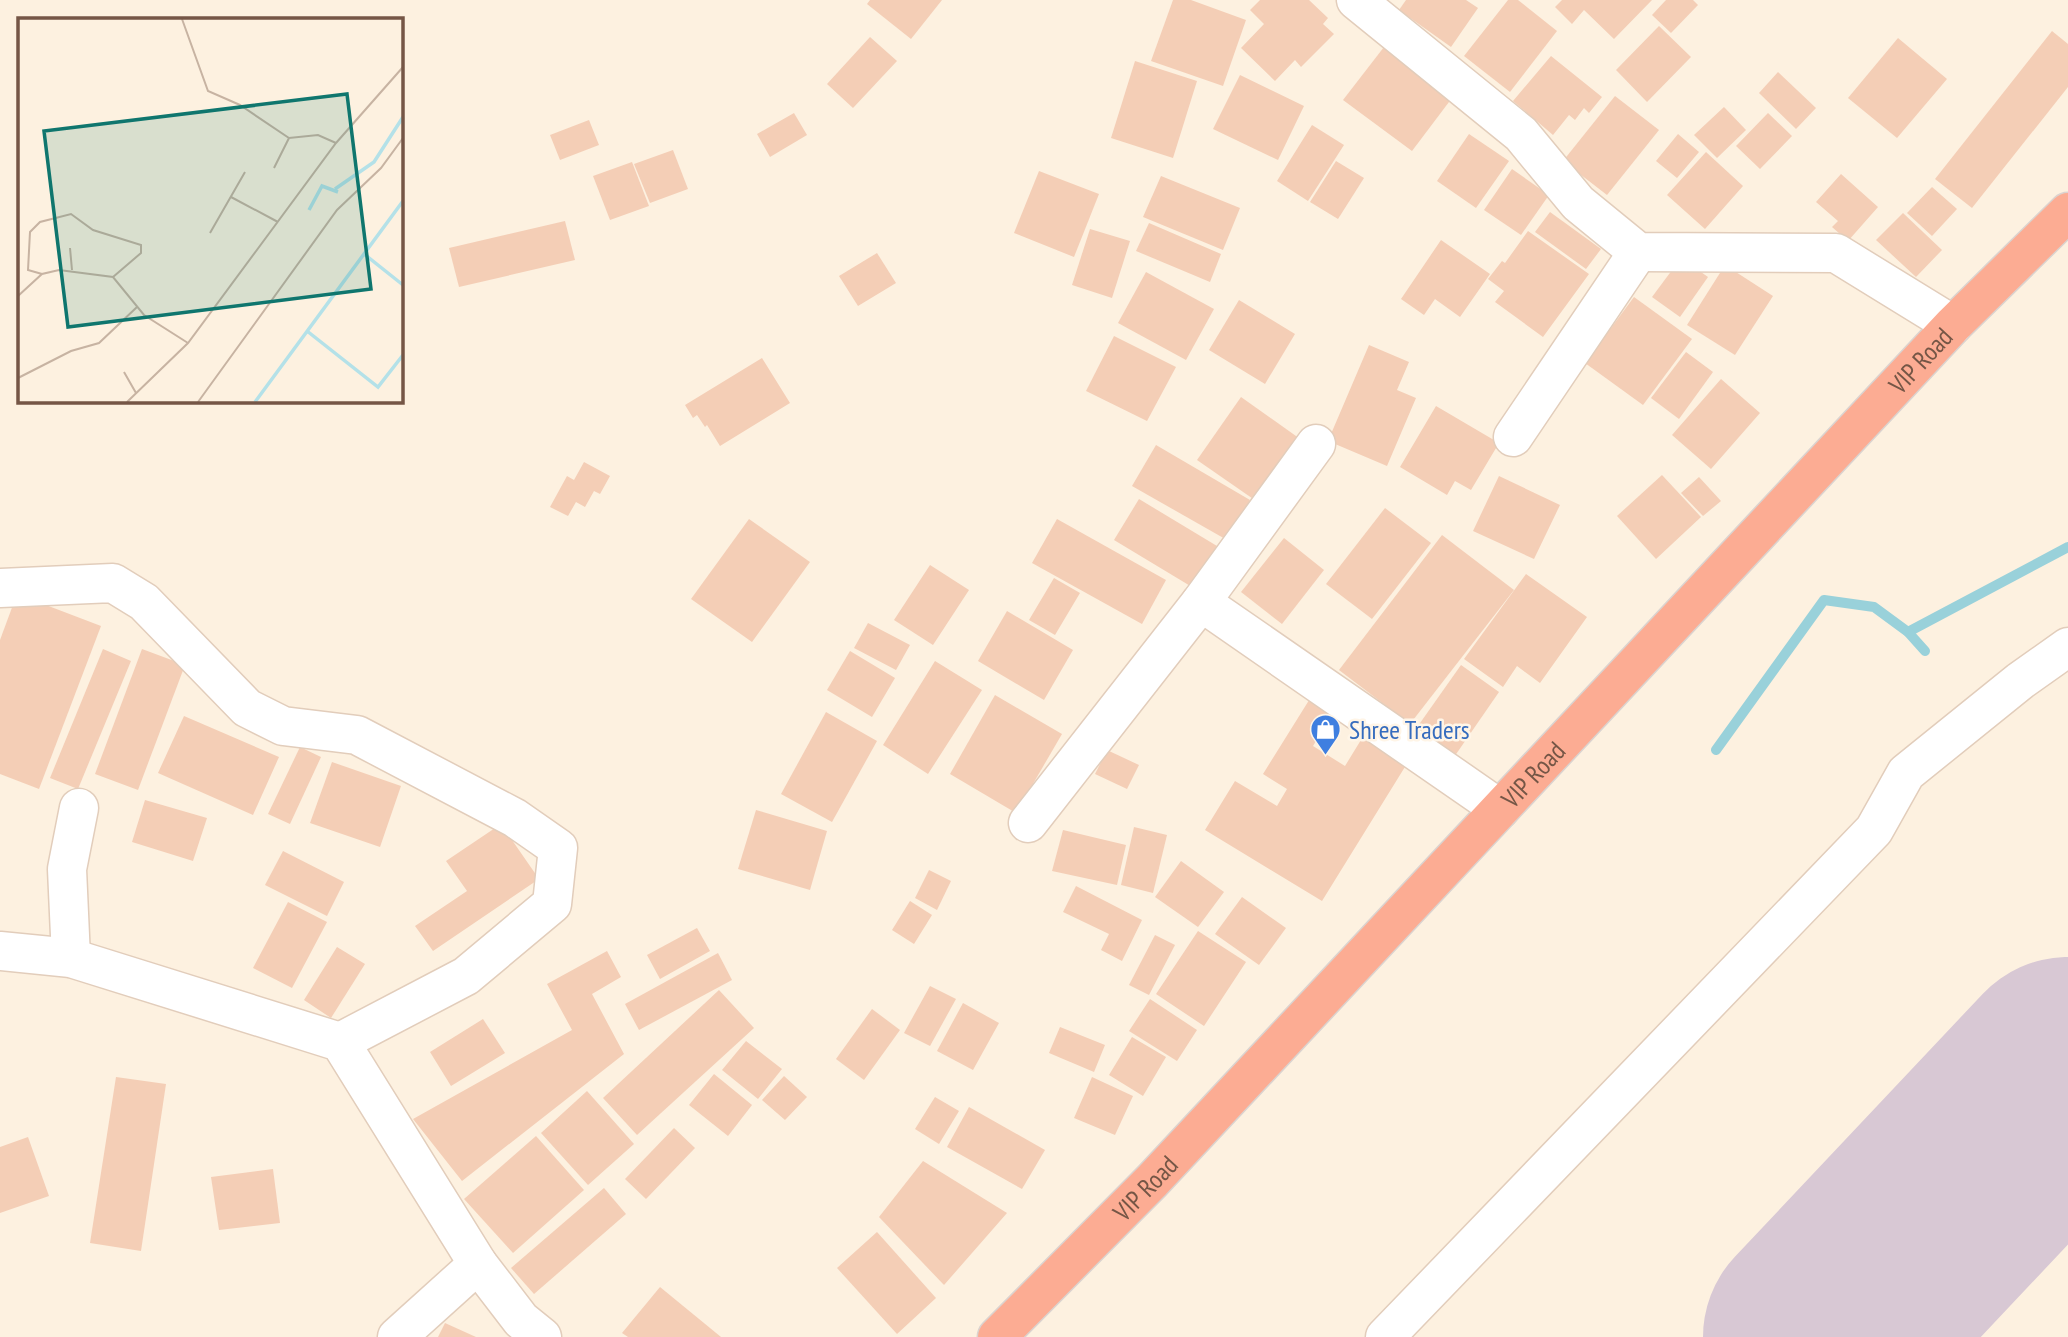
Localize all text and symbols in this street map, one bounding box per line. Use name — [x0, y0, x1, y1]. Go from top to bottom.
inset map — [18, 18, 402, 402]
street label: VIP Road — [1880, 320, 1959, 401]
shop icon: Shree Traders — [1309, 712, 1343, 756]
place label: Shree Traders — [1349, 713, 1470, 746]
street label: VIP Road — [1493, 734, 1572, 815]
street label: VIP Road — [1105, 1148, 1184, 1228]

